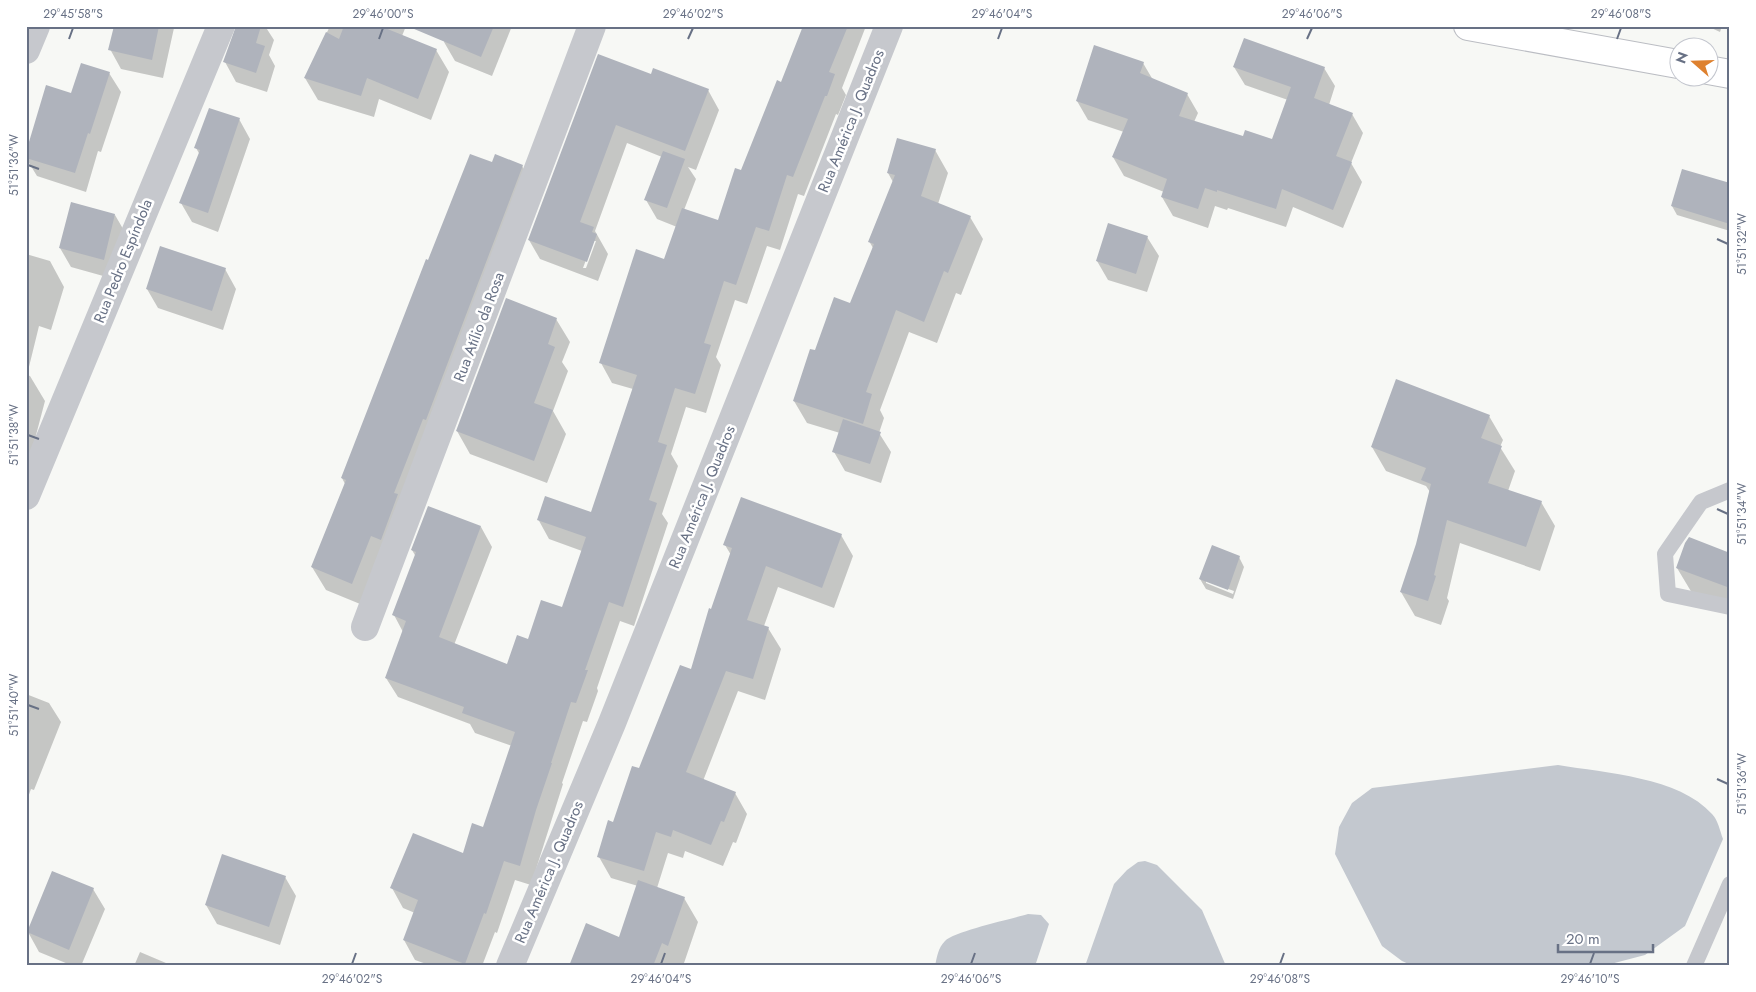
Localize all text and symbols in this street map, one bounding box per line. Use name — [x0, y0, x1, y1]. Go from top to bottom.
text: 29°45'58"S — [43, 5, 103, 23]
text: 29°46'00"S — [353, 5, 414, 23]
text: 29°46'02"S — [663, 5, 724, 23]
text: 29°46'04"S — [972, 5, 1033, 23]
text: 29°46'06"S — [1282, 5, 1343, 23]
text: 29°46'08"S — [1591, 5, 1652, 23]
north arrow — [1668, 38, 1718, 88]
street label: Rua América J. Quadros — [812, 46, 890, 196]
text: N — [1670, 49, 1693, 66]
text: 51°51'36"W — [5, 134, 23, 196]
street label: Rua Pedro Espíndola — [88, 196, 158, 326]
text: 51°51'32"W — [1733, 213, 1751, 275]
street label: Rua Atílio da Rosa — [448, 269, 510, 385]
text: 51°51'38"W — [5, 404, 23, 466]
street label: Rua América J. Quadros — [663, 422, 741, 572]
text: 51°51'34"W — [1733, 483, 1751, 545]
text: 51°51'40"W — [5, 674, 23, 736]
text: 51°51'36"W — [1733, 753, 1751, 815]
street label: Rua América J. Quadros — [509, 798, 589, 946]
scale bar — [1558, 922, 1654, 954]
text: 20 m — [1566, 928, 1600, 950]
text: 29°46'02"S — [322, 970, 383, 988]
text: 29°46'04"S — [631, 970, 692, 988]
text: 29°46'06"S — [941, 970, 1002, 988]
text: 29°46'08"S — [1250, 970, 1311, 988]
text: 29°46'10"S — [1560, 970, 1620, 988]

